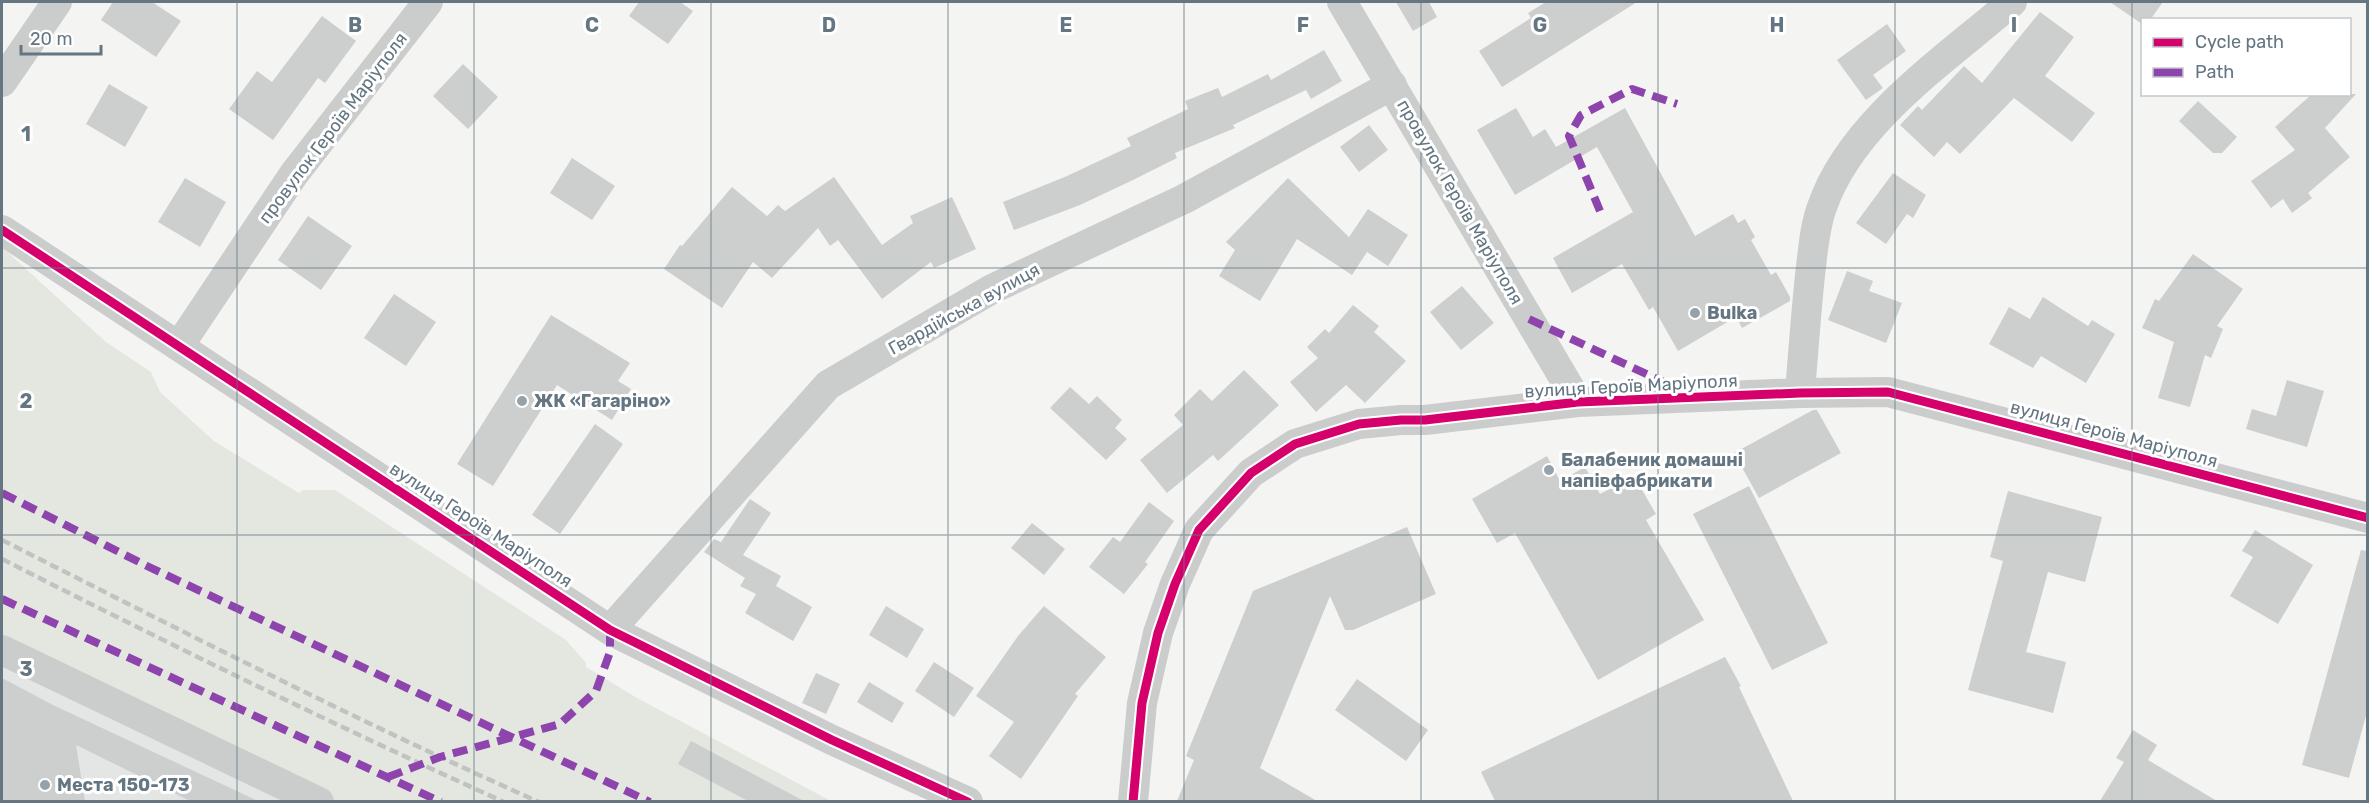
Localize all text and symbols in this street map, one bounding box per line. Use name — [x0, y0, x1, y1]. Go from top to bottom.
text: B — [348, 13, 362, 37]
text: C — [585, 13, 599, 37]
text: D — [822, 13, 836, 37]
text: E — [1060, 13, 1072, 37]
text: F — [1297, 13, 1309, 37]
text: G — [1533, 13, 1547, 37]
text: H — [1770, 13, 1784, 37]
text: I — [2011, 13, 2017, 37]
scale bar — [21, 18, 100, 56]
legend — [2141, 18, 2351, 96]
text: 20 m — [30, 28, 72, 50]
street label: провулок Героїв Маріуполя — [254, 28, 412, 228]
text: Cycle path — [2195, 31, 2284, 53]
text: Path — [2195, 61, 2234, 83]
street label: провулок Героїв Маріуполя — [1392, 95, 1528, 309]
text: 1 — [21, 122, 31, 146]
street label: Гвардійська вулиця — [885, 258, 1043, 360]
place label: Bulka — [1707, 302, 1757, 324]
marker: Bulka — [1688, 306, 1702, 320]
street label: вулиця Героїв Маріуполя — [1524, 369, 1738, 403]
text: 2 — [20, 389, 33, 413]
place label: ЖК «Гагаріно» — [534, 390, 671, 412]
marker: ЖК «Гагаріно» — [515, 394, 529, 408]
street label: вулиця Героїв Маріуполя — [2008, 396, 2220, 472]
place label: Балабеник домашні напівфабрикати — [1561, 449, 1743, 492]
street label: вулиця Героїв Маріуполя — [385, 458, 577, 592]
marker: Балабеник домашні напівфабрикати — [1542, 463, 1556, 477]
text: 3 — [19, 657, 33, 681]
place label: Места 150-173 — [57, 774, 190, 796]
marker: Места 150-173 — [38, 778, 52, 792]

